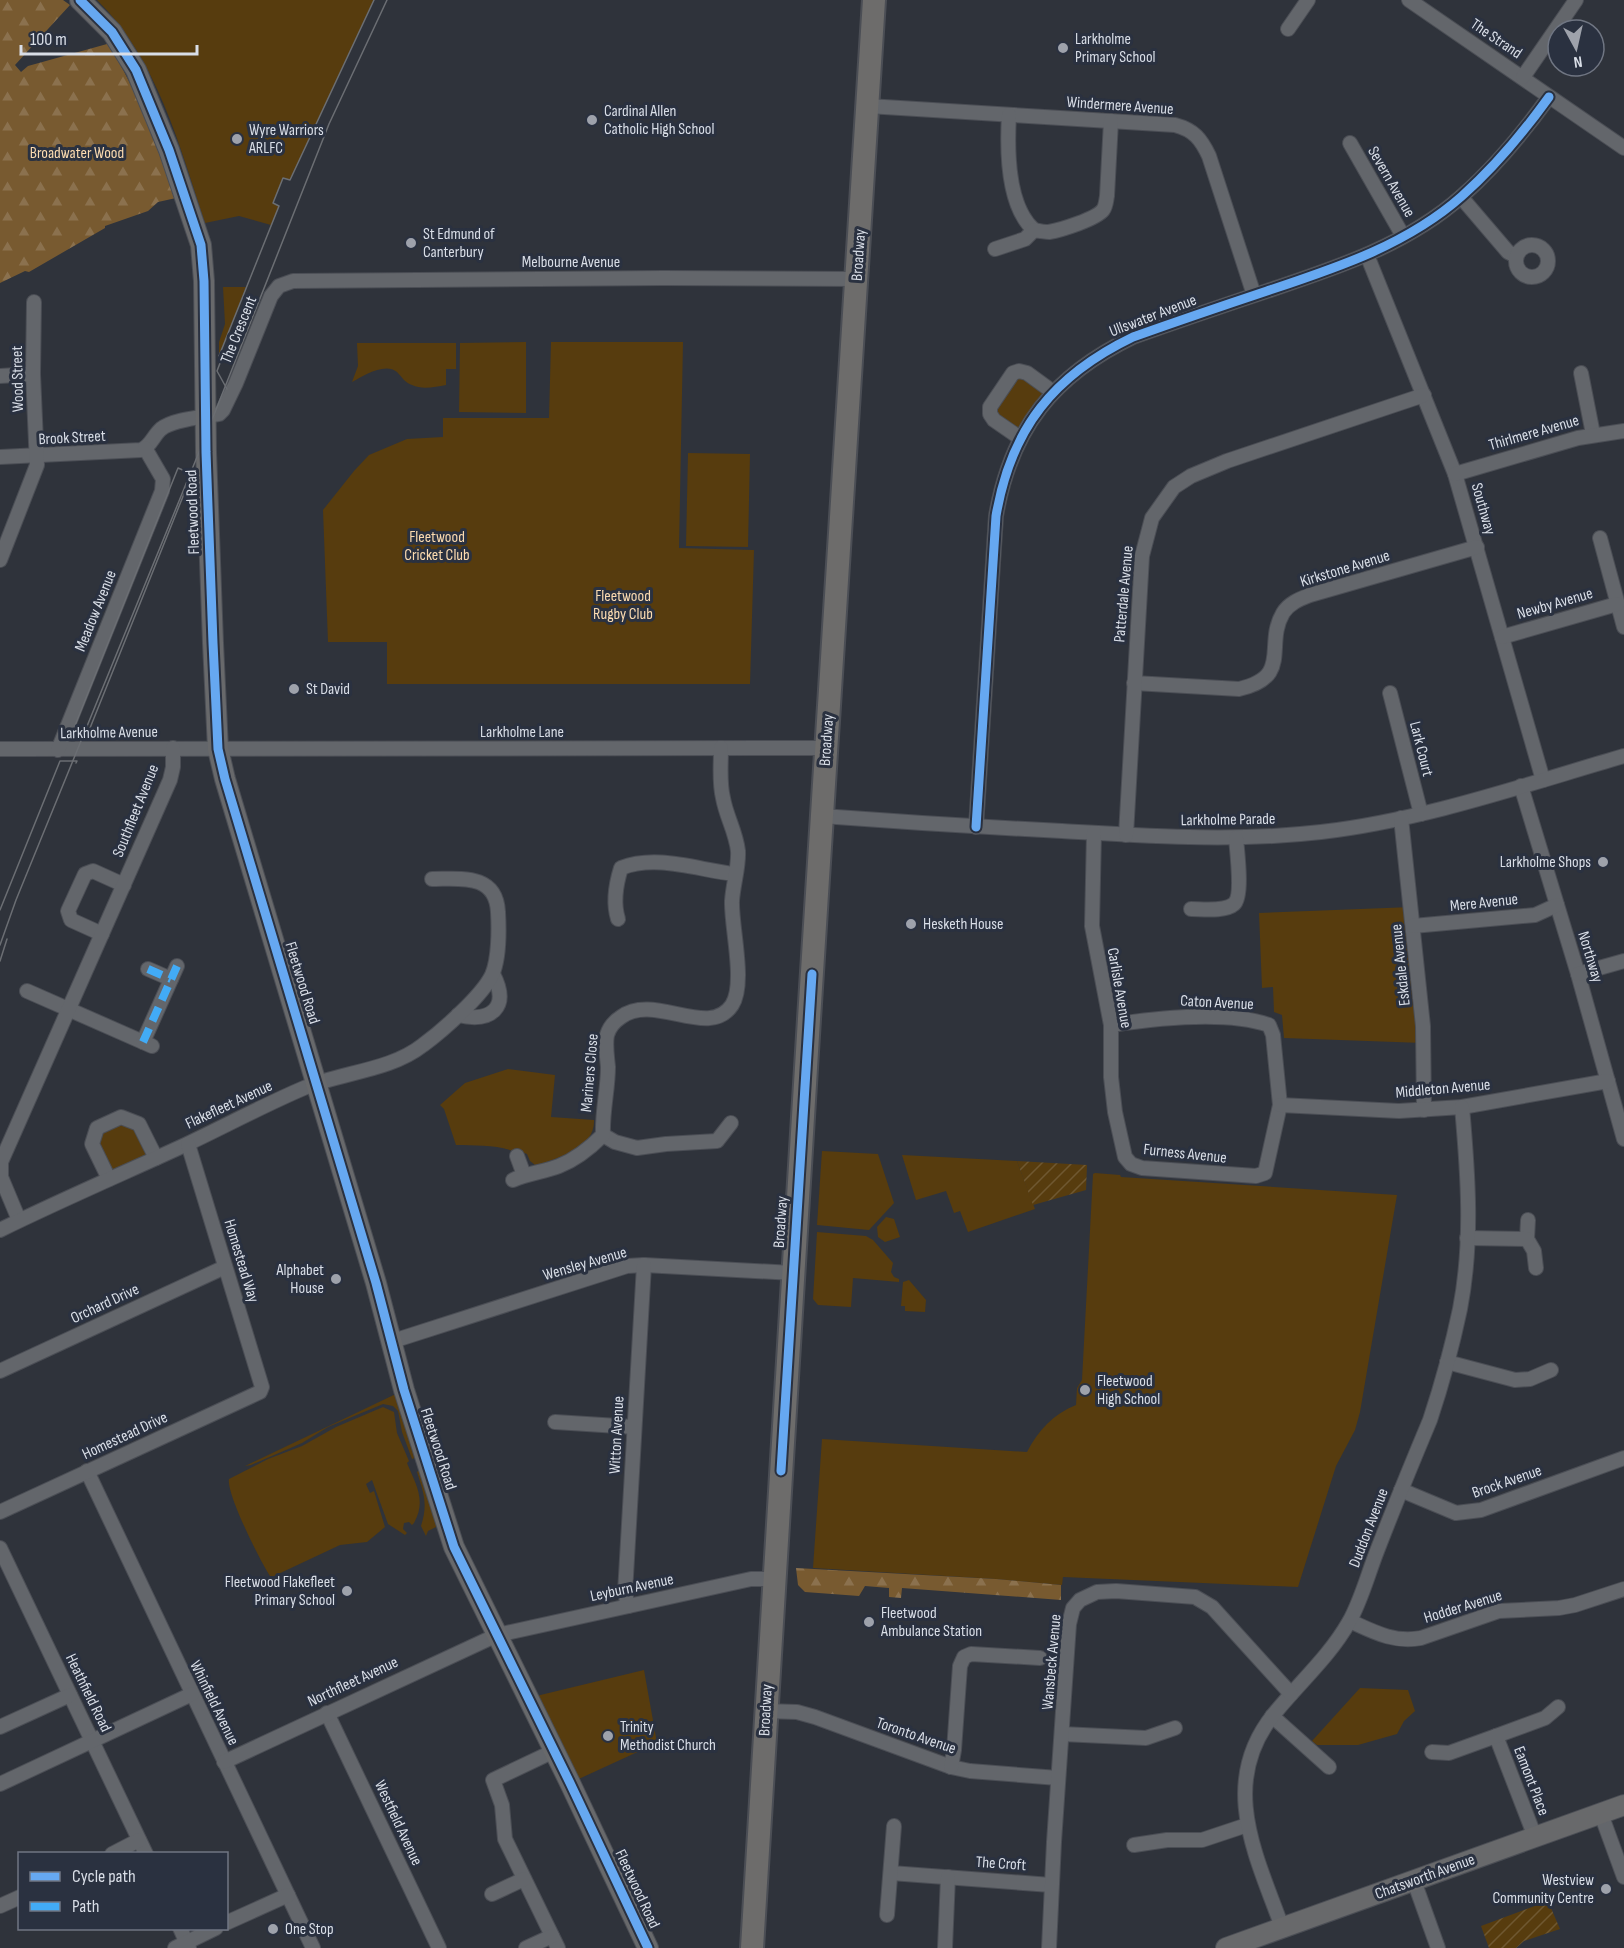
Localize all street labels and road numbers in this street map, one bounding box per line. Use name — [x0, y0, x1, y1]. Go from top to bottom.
street label: The Strand — [1467, 15, 1525, 63]
street label: Windermere Avenue — [1066, 93, 1174, 119]
street label: Severn Avenue — [1363, 143, 1419, 221]
street label: Broadway — [848, 228, 870, 282]
street label: Melbourne Avenue — [522, 253, 620, 272]
street label: Ullswater Avenue — [1107, 291, 1199, 341]
street label: The Crescent — [217, 293, 261, 366]
street label: Wood Street — [8, 346, 28, 412]
street label: Thirlmere Avenue — [1487, 411, 1581, 455]
street label: Brook Street — [38, 427, 106, 449]
street label: Fleetwood Road — [182, 469, 204, 555]
street label: Southway — [1467, 481, 1499, 537]
street label: Patterdale Avenue — [1110, 545, 1138, 643]
street label: Kirkstone Avenue — [1298, 546, 1392, 592]
street label: Meadow Avenue — [71, 568, 121, 654]
street label: Newby Avenue — [1515, 584, 1595, 624]
street label: Broadway — [816, 713, 838, 767]
street label: Lark Court — [1405, 720, 1437, 779]
street label: Larkholme Avenue — [60, 723, 158, 743]
street label: Larkholme Lane — [480, 723, 564, 742]
street label: Southfleet Avenue — [109, 762, 163, 860]
street label: Larkholme Parade — [1180, 810, 1276, 830]
street label: Mere Avenue — [1449, 890, 1519, 916]
street label: Eskdale Avenue — [1387, 923, 1415, 1007]
street label: Northway — [1573, 929, 1607, 985]
street label: Fleetwood Road — [281, 940, 323, 1026]
street label: Carlisle Avenue — [1103, 946, 1135, 1030]
street label: Caton Avenue — [1180, 992, 1254, 1014]
street label: Mariners Close — [577, 1033, 603, 1113]
street label: Middleton Avenue — [1395, 1075, 1491, 1103]
street label: Flakefleet Avenue — [182, 1077, 276, 1133]
street label: Furness Avenue — [1142, 1140, 1228, 1168]
street label: Broadway — [770, 1195, 792, 1249]
street label: Homestead Way — [219, 1217, 263, 1305]
street label: Wensley Avenue — [541, 1243, 629, 1285]
street label: Orchard Drive — [68, 1280, 142, 1328]
street label: Witton Avenue — [605, 1395, 629, 1475]
street label: Fleetwood Road — [416, 1406, 460, 1492]
street label: Homestead Drive — [79, 1408, 171, 1464]
street label: Brock Avenue — [1470, 1461, 1544, 1503]
street label: Duddon Avenue — [1345, 1486, 1393, 1570]
street label: Leyburn Avenue — [589, 1570, 675, 1606]
street label: Hodder Avenue — [1422, 1586, 1504, 1628]
street label: Wansbeck Avenue — [1038, 1613, 1066, 1711]
street label: Heathfield Road — [61, 1651, 115, 1735]
street label: Northfleet Avenue — [305, 1653, 401, 1711]
street label: Whinfield Avenue — [185, 1658, 243, 1748]
street label: Broadway — [755, 1684, 777, 1736]
street label: Toronto Avenue — [874, 1713, 958, 1759]
street label: Eamont Place — [1509, 1744, 1553, 1818]
street label: Westfield Avenue — [370, 1777, 426, 1869]
street label: Fleetwood Road — [610, 1847, 664, 1931]
street label: Chatsworth Avenue — [1372, 1850, 1478, 1904]
street label: The Croft — [975, 1853, 1027, 1875]

